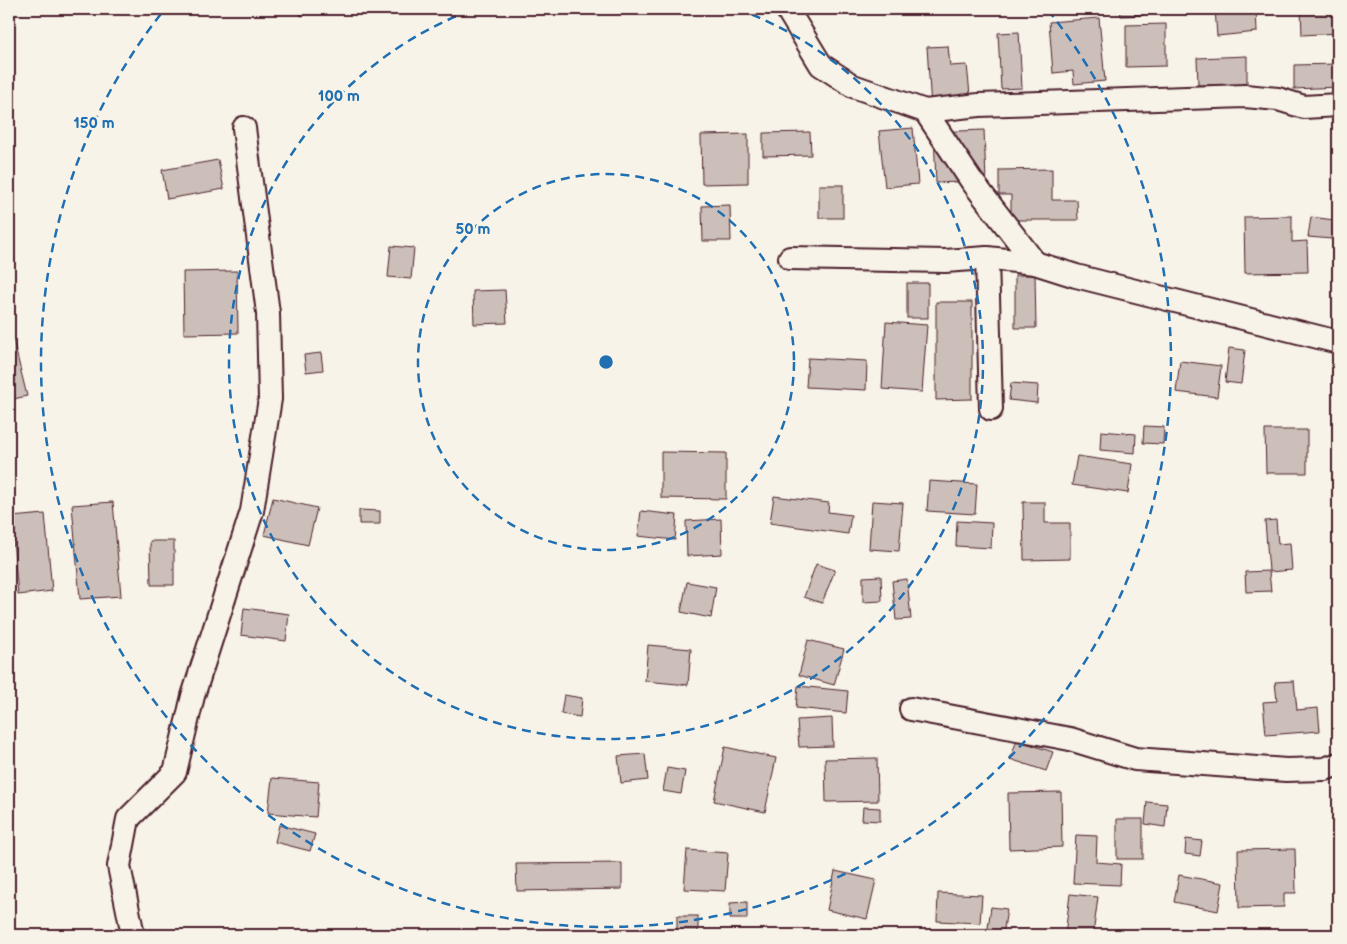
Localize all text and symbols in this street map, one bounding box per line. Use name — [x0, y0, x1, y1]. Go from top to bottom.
text: 100 m — [318, 87, 360, 106]
text: 150 m — [73, 114, 115, 133]
text: 50 m — [456, 220, 491, 239]
centre of rings — [597, 353, 615, 371]

